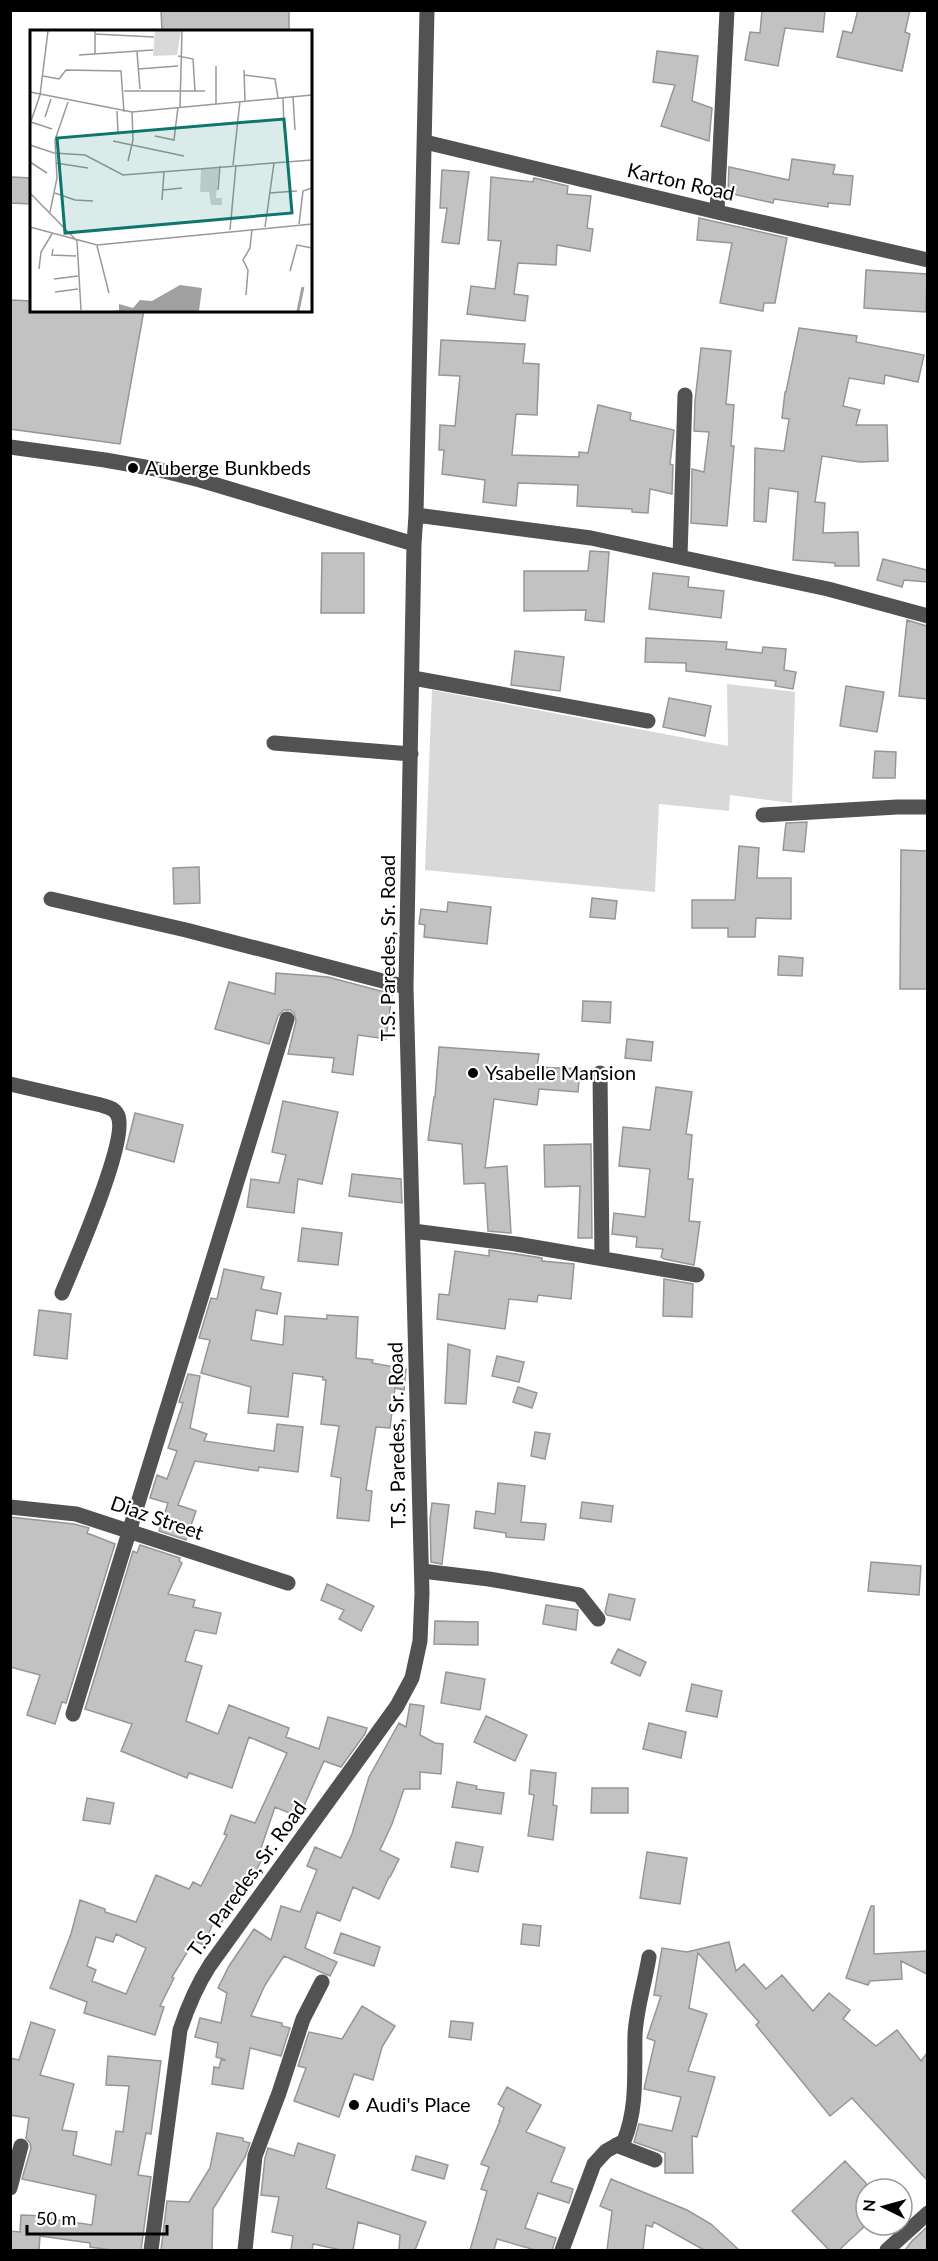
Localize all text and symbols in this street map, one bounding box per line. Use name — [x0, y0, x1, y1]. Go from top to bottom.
inset map — [30, 30, 312, 312]
street label: Karton Road — [625, 157, 737, 205]
place label: Auberge Bunkbeds — [145, 455, 311, 479]
marker: Auberge Bunkbeds — [126, 461, 140, 475]
street label: T.S. Paredes, Sr. Road — [375, 855, 399, 1041]
place label: Ysabelle Mansion — [485, 1060, 636, 1084]
marker: Ysabelle Mansion — [466, 1066, 480, 1080]
street label: T.S. Paredes, Sr. Road — [382, 1342, 410, 1528]
street label: Diaz Street — [108, 1490, 207, 1544]
street label: T.S. Paredes, Sr. Road — [182, 1796, 311, 1961]
place label: Audi's Place — [366, 2092, 471, 2116]
marker: Audi's Place — [347, 2098, 361, 2112]
north arrow — [854, 2177, 914, 2237]
scale bar — [27, 2198, 166, 2236]
text: N — [859, 2199, 879, 2213]
text: 50 m — [36, 2207, 76, 2229]

